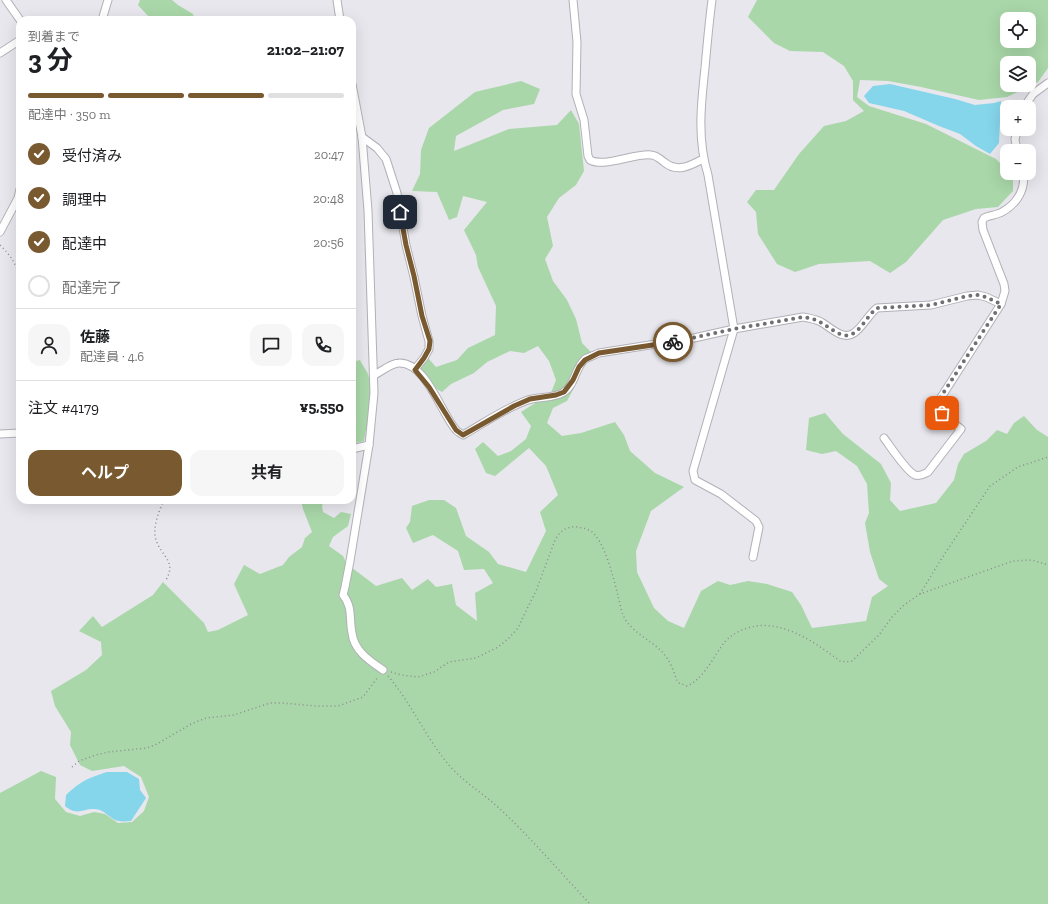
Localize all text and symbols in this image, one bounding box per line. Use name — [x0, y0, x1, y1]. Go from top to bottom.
map controls — [1000, 12, 1036, 180]
button: locate — [1000, 12, 1036, 48]
text: 到着まで — [28, 29, 80, 44]
text: 21:02–21:07 — [267, 41, 344, 59]
text: 3 分 — [28, 44, 73, 76]
button: layers — [1000, 56, 1036, 92]
button: + — [1000, 100, 1036, 136]
text: 配達中 · 350 m — [28, 107, 110, 122]
icon: check — [28, 143, 50, 165]
button: − — [1000, 144, 1036, 180]
text: 受付済み — [62, 147, 122, 165]
text: 20:47 — [314, 147, 344, 162]
icon: check — [28, 187, 50, 209]
text: 調理中 — [62, 191, 107, 209]
text: 20:48 — [313, 191, 344, 206]
pin — [383, 195, 417, 229]
icon: home — [389, 201, 411, 223]
icon: check — [28, 231, 50, 253]
text: 配達中 — [62, 235, 107, 253]
text: 20:56 — [313, 235, 344, 250]
text: 配達完了 — [62, 279, 122, 297]
courier — [653, 322, 693, 362]
button: person — [28, 324, 70, 366]
button: chat — [250, 324, 292, 366]
button: phone — [302, 324, 344, 366]
text: 佐藤 — [80, 328, 110, 346]
icon: bike — [662, 331, 684, 353]
text: 配達員 · 4.6 — [80, 349, 144, 364]
pin — [925, 396, 959, 430]
text: ¥5,550 — [300, 398, 344, 416]
text: 注文 #4179 — [28, 399, 99, 417]
icon: bag — [931, 402, 953, 424]
button: ヘルプ — [28, 450, 182, 496]
button: 共有 — [190, 450, 344, 496]

